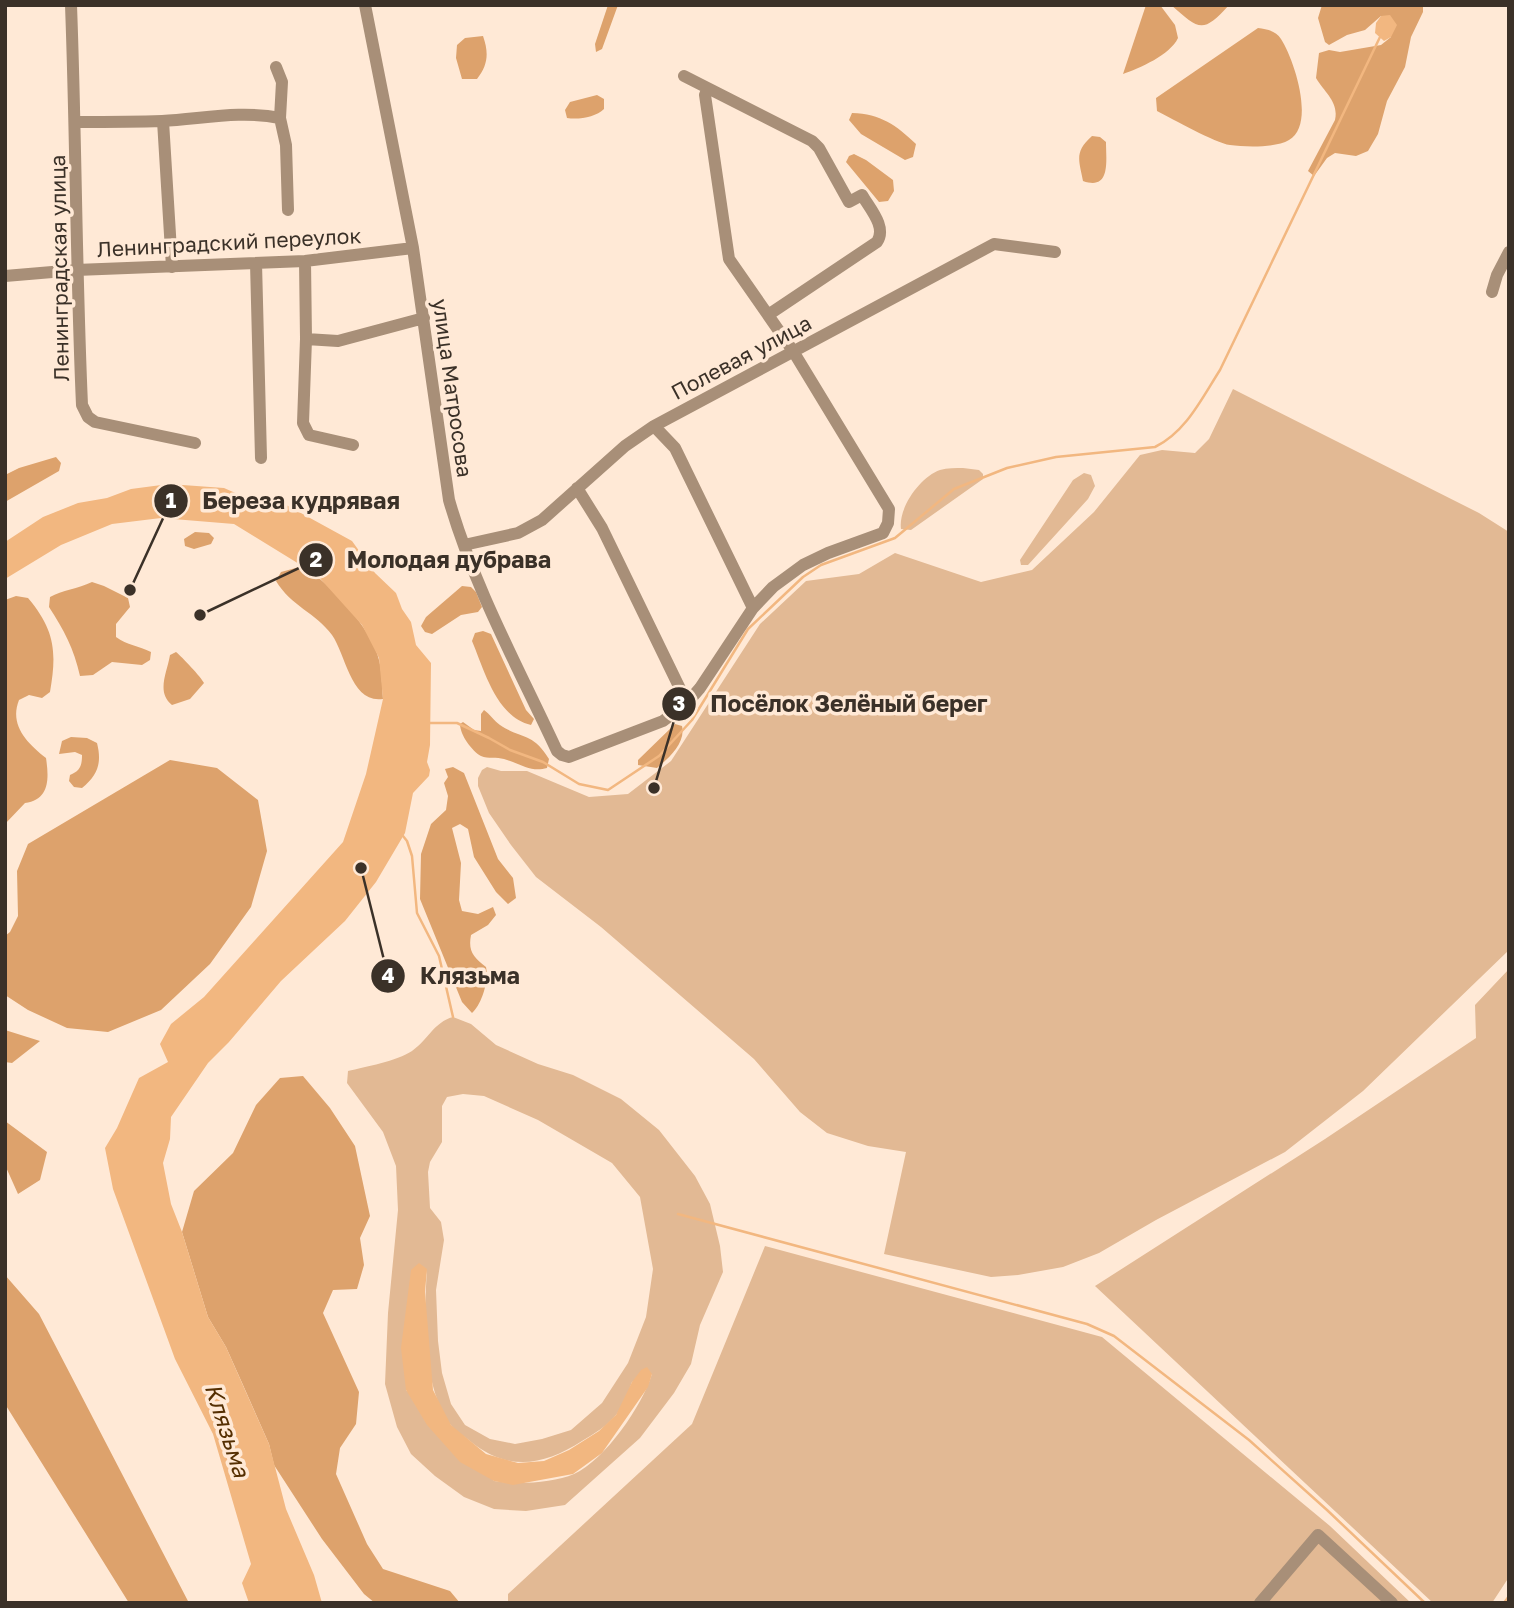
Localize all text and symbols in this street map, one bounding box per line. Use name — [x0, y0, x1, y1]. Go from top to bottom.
street label: Ленинградская улица — [44, 154, 74, 382]
street label: Ленинградский переулок — [96, 222, 362, 262]
street label: улица Матросова — [428, 297, 478, 479]
street label: Полевая улица — [666, 309, 816, 405]
callout: Береза кудрявая — [154, 479, 414, 523]
text: Береза кудрявая — [202, 486, 400, 514]
text: 1 — [166, 487, 177, 513]
callout: Молодая дубрава — [298, 538, 565, 582]
text: Молодая дубрава — [347, 545, 551, 573]
text: 2 — [310, 546, 323, 572]
callout: Посёлок Зелёный берег — [661, 682, 1001, 726]
text: Посёлок Зелёный берег — [710, 689, 988, 717]
text: 3 — [673, 690, 685, 716]
callout: Клязьма — [371, 954, 534, 998]
text: Клязьма — [420, 961, 520, 989]
text: 4 — [381, 962, 395, 988]
water label: Клязьма — [200, 1380, 257, 1481]

